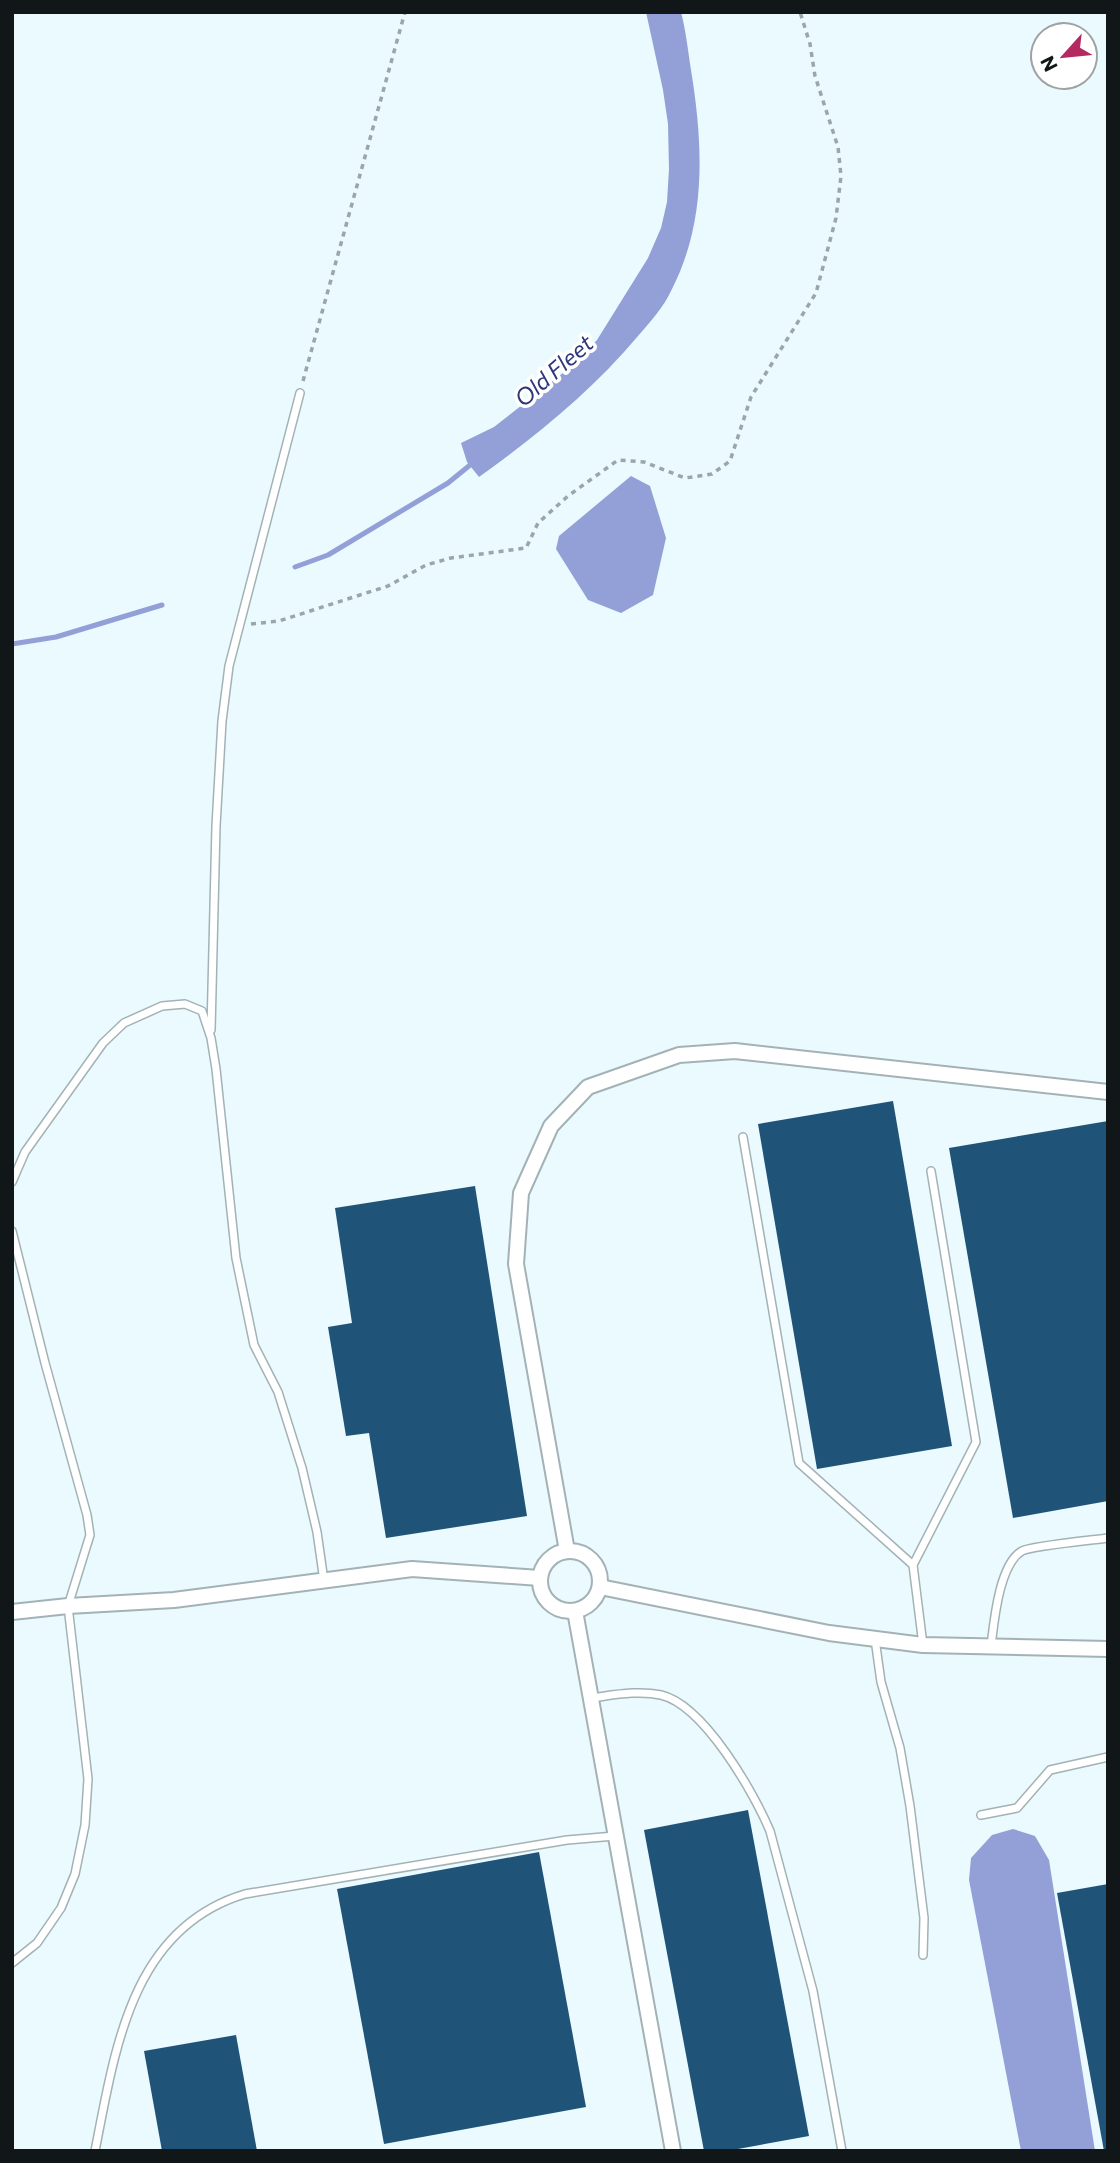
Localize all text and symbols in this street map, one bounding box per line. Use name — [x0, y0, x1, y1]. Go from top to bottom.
north arrow — [1029, 21, 1099, 91]
text: N — [1035, 52, 1062, 76]
water label: Old Fleet — [508, 328, 599, 412]

